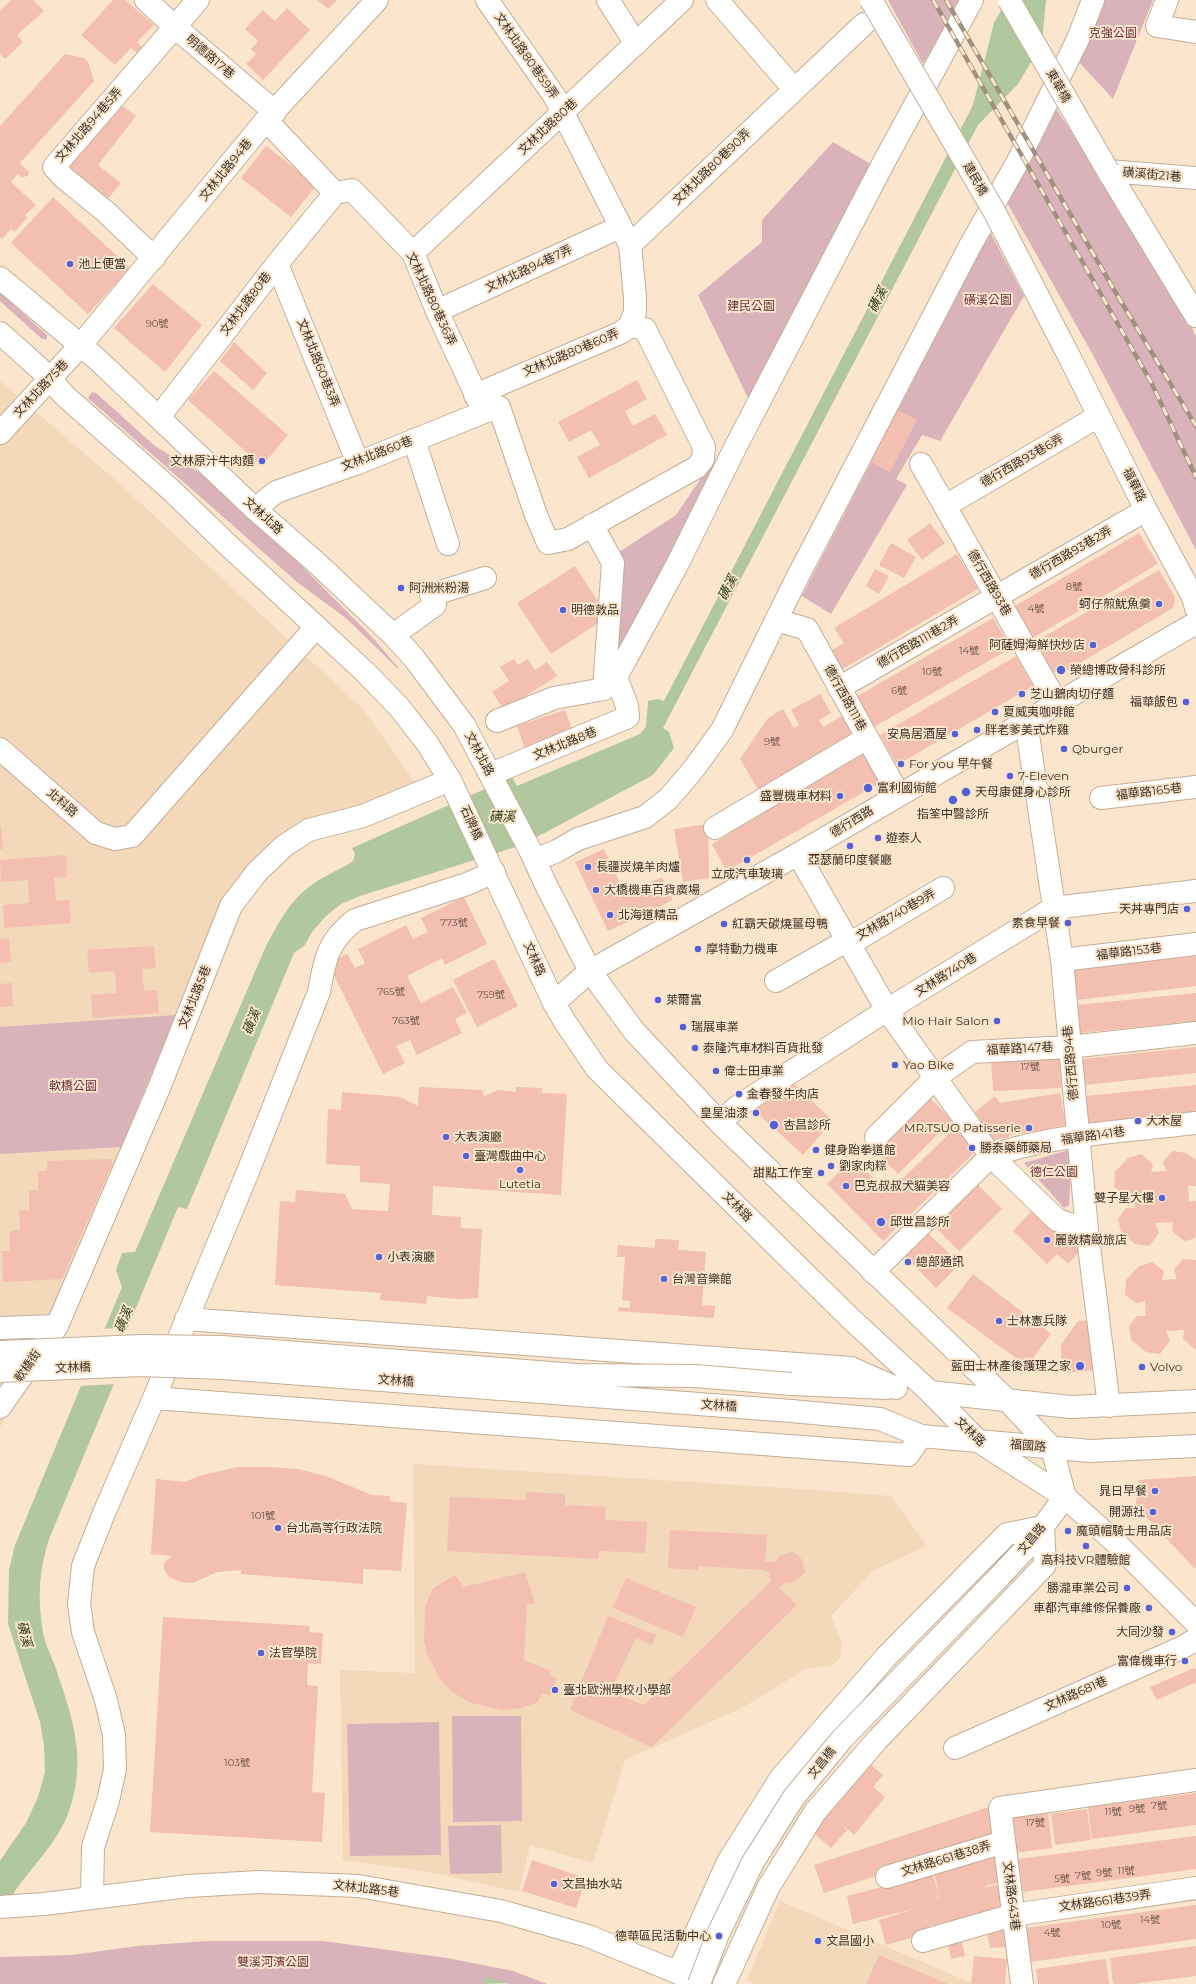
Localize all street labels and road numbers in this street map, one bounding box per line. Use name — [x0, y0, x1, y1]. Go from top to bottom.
street label: 文林北路80巷59弄 — [491, 10, 561, 102]
street label: 明德路17巷 — [183, 32, 237, 82]
street label: 東華橋 — [1043, 67, 1073, 105]
street label: 文林北路94巷5弄 — [53, 85, 125, 165]
street label: 文林北路80巷 — [515, 96, 581, 158]
street label: 文林北路80巷90弄 — [670, 126, 754, 208]
street label: 文林北路94巷 — [197, 136, 255, 204]
street label: 建民橋 — [960, 160, 990, 198]
street label: 磺溪街21巷 — [1122, 165, 1182, 185]
street label: 文林北路94巷7弄 — [483, 243, 575, 295]
street label: 文林北路80巷36弄 — [403, 250, 459, 348]
street label: 文林北路80巷 — [218, 269, 274, 339]
street label: 文林北路60巷3弄 — [294, 317, 342, 409]
street label: 文林北路80巷60弄 — [521, 326, 621, 380]
street label: 文林北路75巷 — [11, 357, 71, 421]
street label: 德行西路93巷6弄 — [978, 431, 1066, 491]
street label: 文林北路60巷 — [339, 434, 415, 474]
street label: 福華路 — [1119, 466, 1149, 504]
street label: 文林北路 — [240, 495, 286, 537]
street label: 德行西路93巷2弄 — [1027, 524, 1115, 582]
street label: 德行西路93巷 — [964, 547, 1014, 619]
street label: 德行西路111巷2弄 — [875, 613, 961, 671]
street label: 德行西路111巷 — [821, 663, 869, 733]
street label: 文林北路8巷 — [531, 725, 599, 763]
street label: 文林北路 — [461, 729, 497, 779]
street label: 福華路165巷 — [1115, 781, 1183, 803]
street label: 北科路 — [44, 786, 80, 820]
street label: 德行西路 — [828, 803, 876, 841]
street label: 石牌橋 — [457, 804, 485, 842]
street label: 文林路740巷9弄 — [854, 886, 938, 944]
street label: 文林路 — [520, 940, 548, 978]
street label: 福華路153巷 — [1095, 941, 1163, 963]
street label: 文林路740巷 — [912, 950, 980, 1000]
street label: 文林北路5巷 — [176, 963, 214, 1031]
street label: 德行西路94巷 — [1061, 1025, 1081, 1101]
street label: 福華路147巷 — [986, 1040, 1054, 1058]
street label: 福華路141巷 — [1060, 1124, 1126, 1148]
street label: 文林路 — [719, 1189, 755, 1225]
street label: 軟橋街 — [12, 1347, 44, 1385]
street label: 文林橋 — [55, 1360, 91, 1376]
street label: 文林橋 — [378, 1373, 414, 1389]
street label: 文林橋 — [701, 1398, 737, 1414]
street label: 文林路 — [952, 1414, 988, 1450]
street label: 福國路 — [1009, 1437, 1047, 1455]
street label: 文昌路 — [1015, 1521, 1049, 1557]
street label: 文林路681巷 — [1042, 1674, 1110, 1714]
street label: 文昌橋 — [805, 1744, 839, 1782]
street label: 文林路661巷38弄 — [899, 1838, 993, 1880]
street label: 文林路643巷 — [1000, 1860, 1022, 1932]
street label: 文林北路5巷 — [332, 1878, 400, 1900]
street label: 文林路661巷39弄 — [1058, 1887, 1152, 1915]

